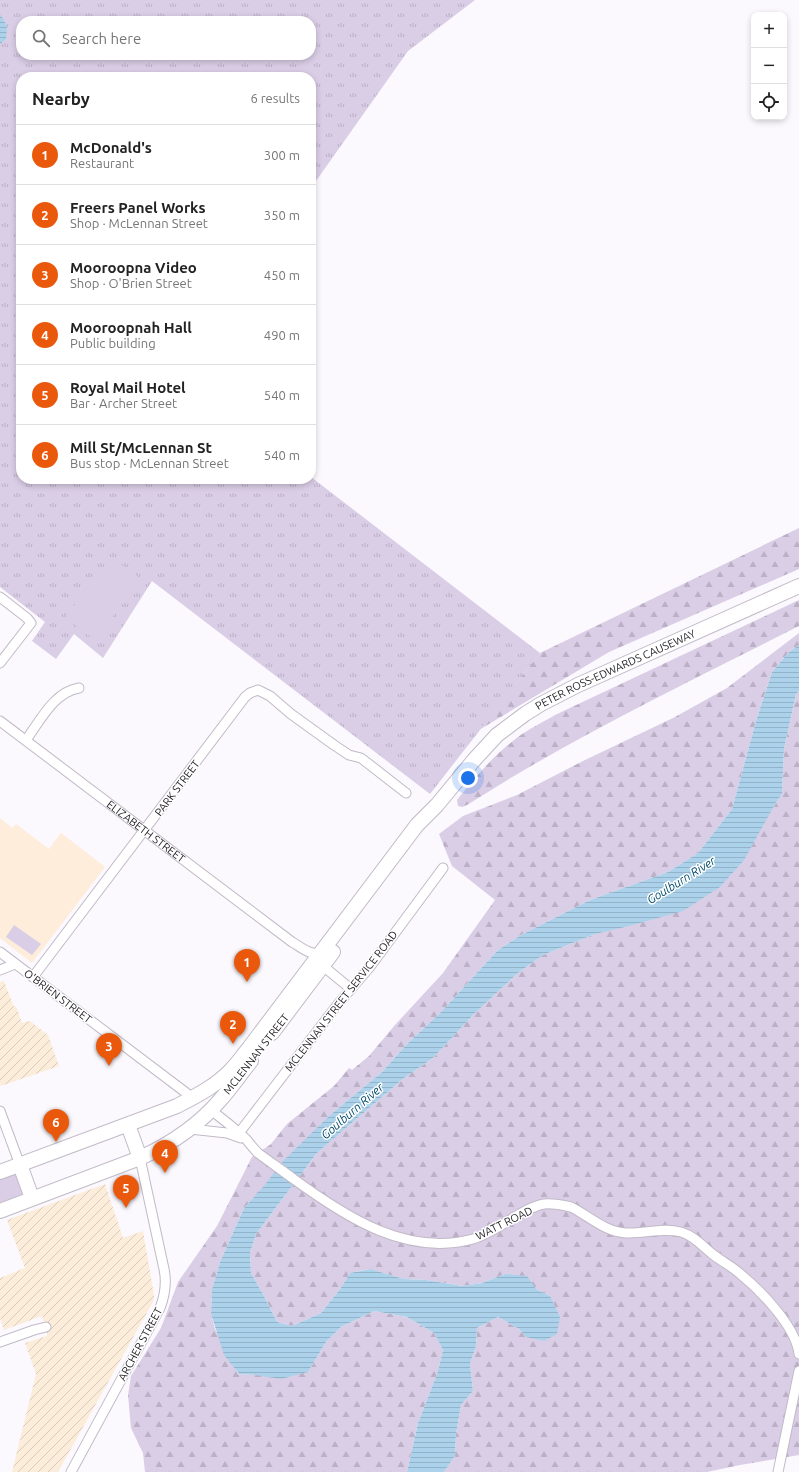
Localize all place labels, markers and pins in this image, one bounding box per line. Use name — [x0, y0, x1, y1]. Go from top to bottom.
pin: 1 — [234, 949, 260, 982]
pin: 2 — [220, 1011, 246, 1044]
pin: 3 — [96, 1033, 122, 1066]
pin: 6 — [43, 1109, 69, 1142]
pin: 4 — [152, 1140, 178, 1173]
pin: 5 — [113, 1175, 139, 1208]

